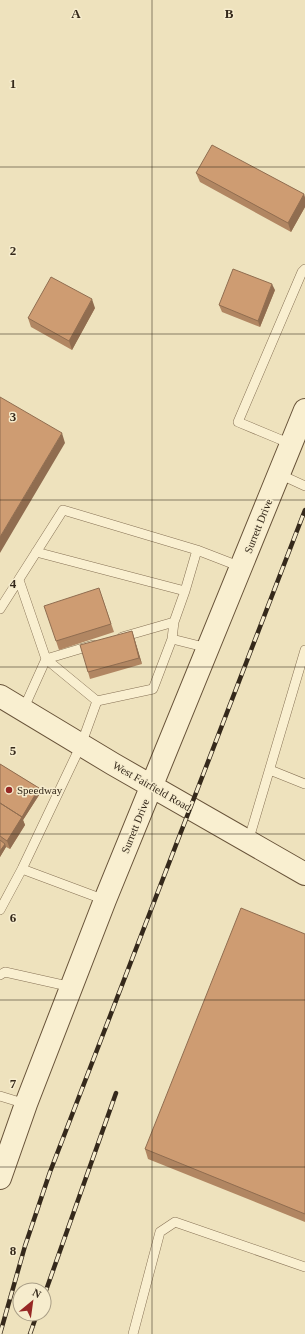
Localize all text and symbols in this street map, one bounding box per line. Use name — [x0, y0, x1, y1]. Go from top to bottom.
text: A — [71, 6, 81, 21]
text: B — [225, 6, 234, 21]
text: 1 — [10, 76, 16, 91]
text: 2 — [10, 243, 16, 258]
text: 3 — [10, 409, 17, 424]
street label: Surrett Drive — [242, 497, 274, 555]
text: 4 — [10, 576, 17, 591]
text: 5 — [10, 743, 17, 758]
street label: West Fairfield Road — [111, 759, 194, 814]
place label: Speedway — [17, 784, 63, 796]
marker: Speedway — [4, 785, 14, 795]
street label: Surrett Drive — [119, 797, 151, 855]
text: 6 — [10, 910, 17, 925]
text: 7 — [10, 1076, 17, 1091]
text: 8 — [10, 1243, 17, 1258]
north arrow — [12, 1282, 52, 1322]
text: N — [30, 1286, 43, 1300]

